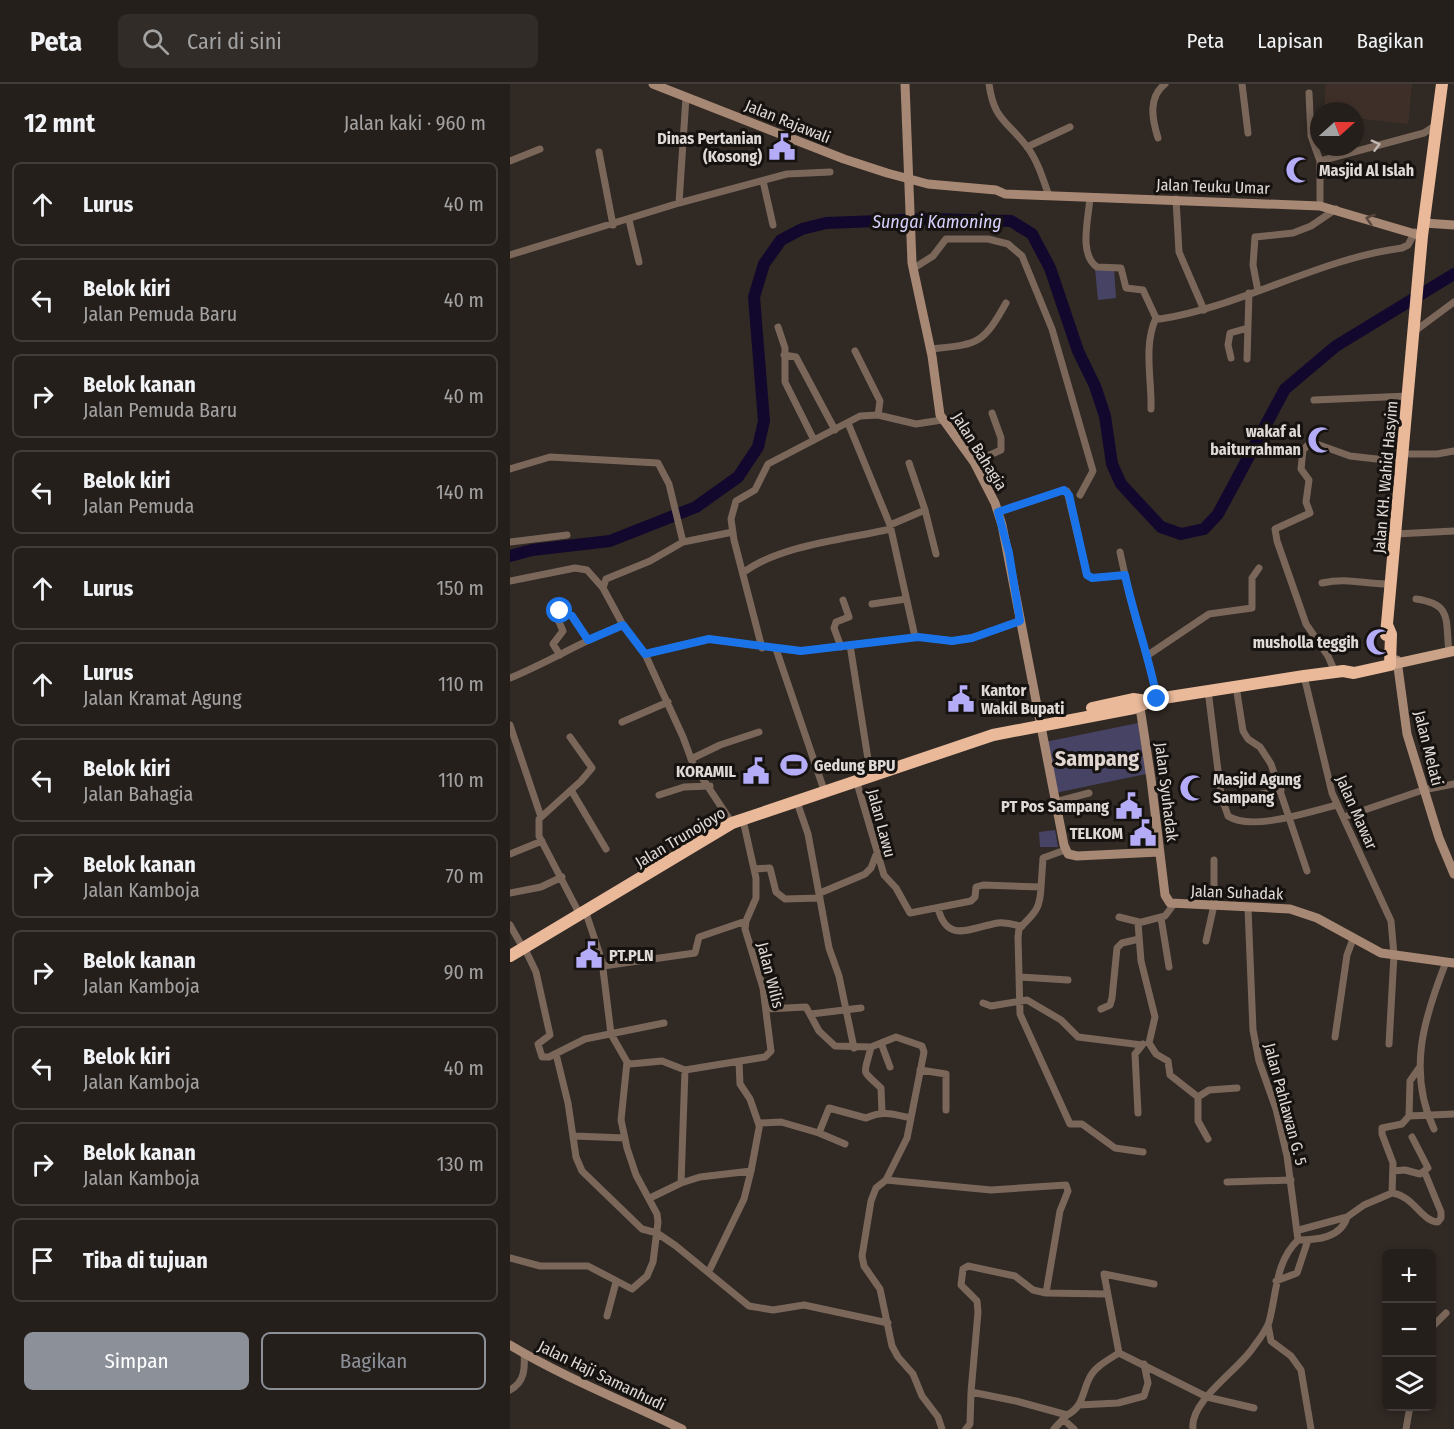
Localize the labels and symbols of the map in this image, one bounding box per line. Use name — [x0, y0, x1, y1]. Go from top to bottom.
street label: Jalan Rajawali — [742, 96, 833, 147]
north arrow — [1310, 102, 1364, 156]
place label: Dinas Pertanian (Kosong) — [657, 129, 762, 166]
public building icon: Dinas Pertanian (Kosong) — [767, 132, 797, 162]
one-way arrow — [1371, 140, 1381, 153]
mosque icon: Masjid Al Islah — [1284, 155, 1314, 185]
place label: Masjid Al Islah — [1319, 161, 1414, 180]
street label: Jalan Teuku Umar — [1156, 175, 1271, 198]
water label: Sungai Kamoning — [871, 211, 1002, 233]
one-way arrow — [1365, 213, 1376, 226]
street label: Jalan KH. Wahid Hasyim — [1369, 400, 1402, 554]
street label: Jalan Bahagia — [948, 409, 1011, 494]
place label: wakaf al baiturrahman — [1210, 422, 1302, 459]
mosque icon: wakaf al baiturrahman — [1306, 425, 1336, 455]
route start — [546, 597, 572, 623]
mosque icon: musholla teggih — [1364, 627, 1394, 657]
place label: musholla teggih — [1253, 633, 1359, 652]
place label: Kantor Wakil Bupati — [981, 681, 1064, 718]
public building icon: Kantor Wakil Bupati — [946, 684, 976, 714]
route end — [1143, 685, 1169, 711]
street label: Jalan Melati — [1410, 709, 1447, 788]
street label: Jalan Syuhadak — [1151, 741, 1182, 843]
district label: Sampang — [1055, 745, 1139, 772]
sports icon: Gedung BPU — [779, 750, 809, 780]
public building icon: KORAMIL — [741, 756, 771, 786]
place label: Gedung BPU — [814, 756, 895, 775]
place label: KORAMIL — [676, 762, 737, 781]
place label: Masjid Agung Sampang — [1213, 770, 1301, 807]
street label: Jalan Mawar — [1332, 772, 1381, 853]
mosque icon: Masjid Agung Sampang — [1178, 773, 1208, 803]
street label: Jalan Lawu — [863, 787, 900, 859]
public building icon: PT Pos Sampang — [1114, 791, 1144, 821]
place label: PT Pos Sampang — [1001, 797, 1109, 816]
street label: Jalan Trunojoyo — [632, 803, 729, 872]
public building icon: TELKOM — [1128, 818, 1158, 848]
place label: TELKOM — [1070, 824, 1123, 843]
street label: Jalan Suhadak — [1190, 881, 1284, 904]
public building icon: PT.PLN — [574, 940, 604, 970]
street label: Jalan Wilis — [753, 940, 788, 1010]
place label: PT.PLN — [609, 946, 654, 965]
street label: Jalan Pahlawan G. 5 — [1260, 1041, 1311, 1167]
street label: Jalan Haji Samanhudi — [535, 1336, 668, 1414]

